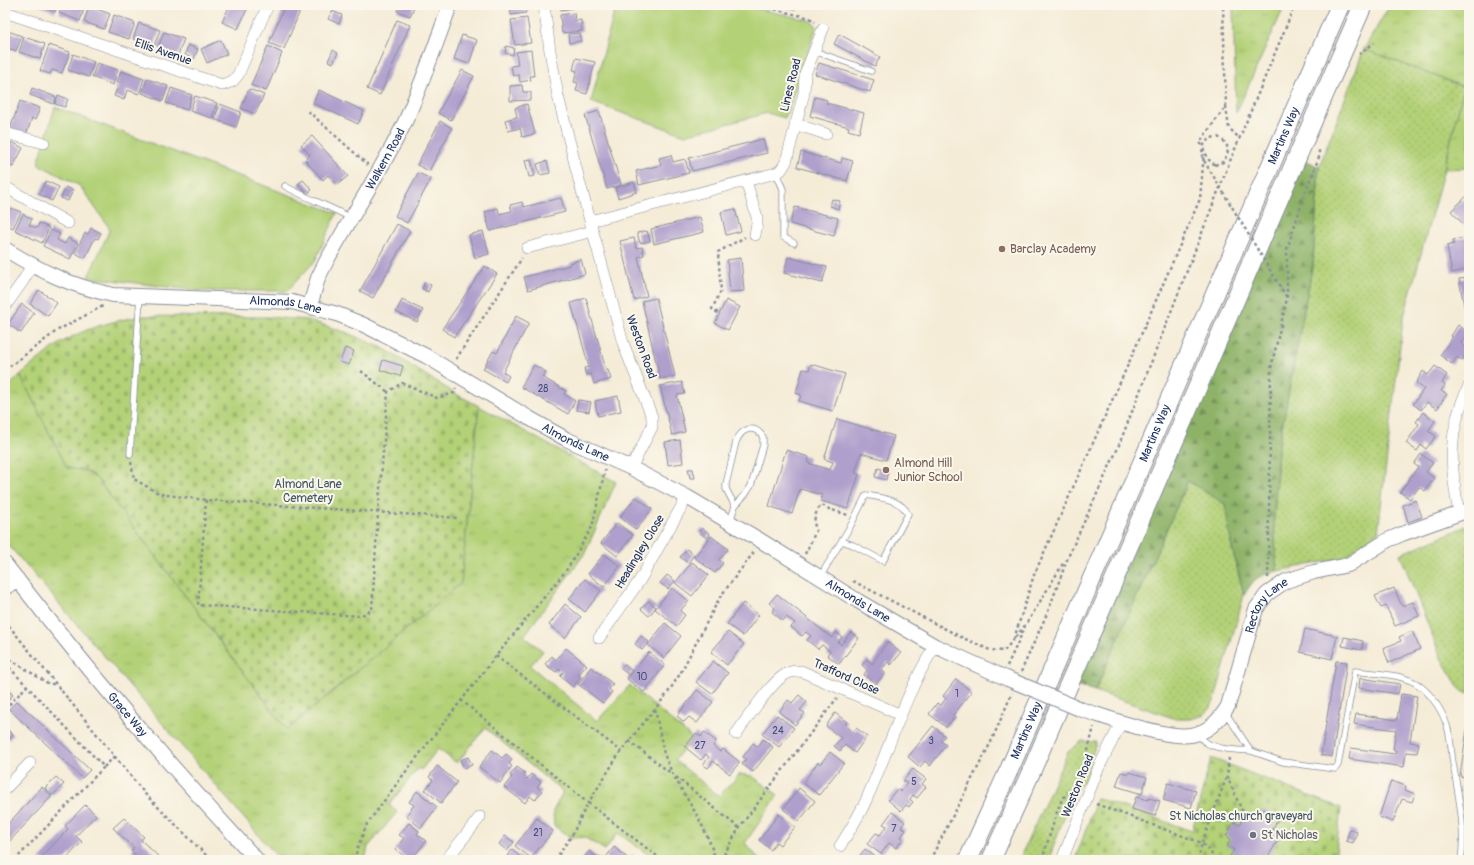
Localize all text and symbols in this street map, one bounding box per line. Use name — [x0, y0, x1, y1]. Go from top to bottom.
street label: Ellis Avenue — [133, 35, 193, 69]
street label: Lines Road — [777, 57, 805, 113]
street label: Martins Way — [1264, 105, 1302, 167]
street label: Walkern Road — [362, 125, 408, 192]
place label: Barclay Academy — [1010, 242, 1096, 257]
marker: Barclay Academy — [997, 244, 1007, 254]
street label: Almonds Lane — [249, 293, 323, 317]
street label: Weston Road — [623, 313, 660, 381]
house number: 28 — [538, 383, 548, 395]
street label: Martins Way — [1136, 402, 1174, 464]
street label: Almonds Lane — [539, 419, 612, 465]
place label: Almond Hill Junior School — [894, 456, 963, 485]
marker: Almond Hill Junior School — [881, 465, 891, 475]
park label: Almond Lane Cemetery — [274, 477, 342, 506]
street label: Headingley Close — [612, 512, 668, 592]
street label: Rectory Lane — [1242, 574, 1291, 635]
street label: Almonds Lane — [823, 575, 893, 626]
street label: Trafford Close — [811, 656, 882, 698]
house number: 10 — [637, 671, 648, 683]
house number: 1 — [955, 688, 959, 700]
street label: Grace Way — [104, 689, 151, 740]
street label: Martins Way — [1007, 700, 1045, 761]
house number: 24 — [772, 725, 784, 737]
house number: 3 — [928, 735, 934, 747]
house number: 27 — [695, 740, 706, 752]
street label: Weston Road — [1059, 752, 1098, 820]
house number: 5 — [911, 776, 917, 788]
park label: St Nicholas church graveyard — [1169, 809, 1313, 824]
house number: 7 — [891, 823, 897, 835]
house number: 21 — [533, 827, 543, 839]
place label: St Nicholas — [1261, 828, 1318, 843]
marker: St Nicholas — [1248, 830, 1258, 840]

